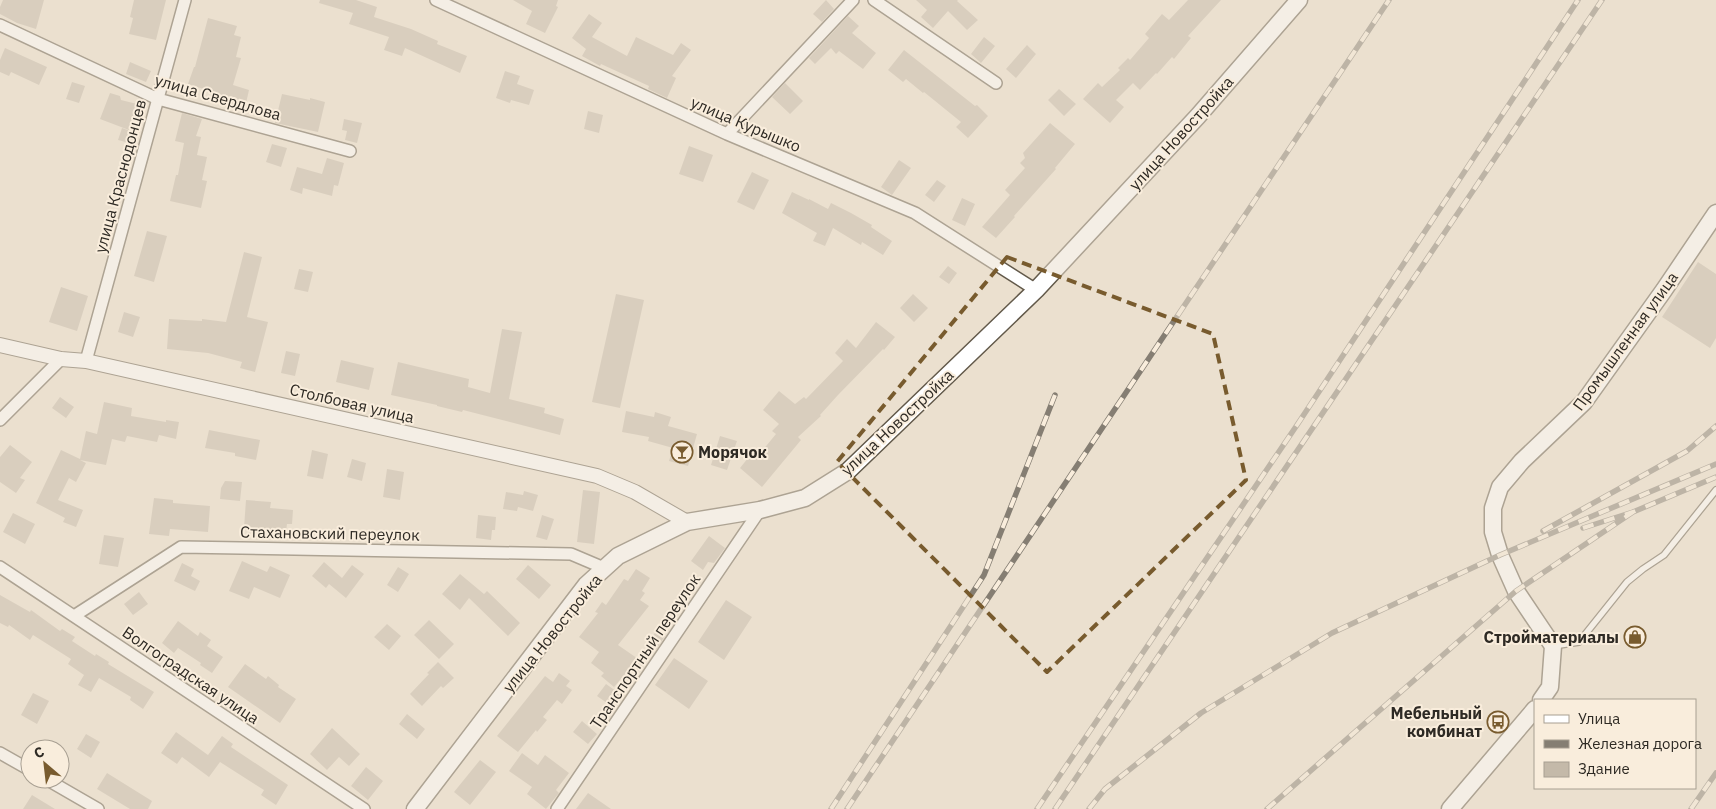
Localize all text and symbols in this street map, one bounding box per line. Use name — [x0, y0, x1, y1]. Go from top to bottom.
street label: улица Свердлова — [153, 69, 284, 125]
street label: улица Новостройка — [1124, 71, 1238, 194]
street label: улица Курышко — [688, 92, 804, 156]
street label: улица Краснодонцев — [90, 97, 150, 255]
street label: Промышленная улица — [1568, 267, 1682, 414]
street label: улица Новостройка — [837, 364, 958, 479]
street label: Столбовая улица — [288, 379, 417, 427]
bar icon: Морячок — [670, 440, 694, 464]
place label: Морячок — [698, 442, 767, 462]
street label: Стахановский переулок — [240, 521, 420, 545]
street label: улица Новостройка — [498, 569, 606, 696]
street label: Транспортный переулок — [586, 569, 705, 733]
street label: Волгоградская улица — [119, 622, 264, 728]
shop icon: Стройматериалы — [1623, 625, 1647, 649]
place label: Стройматериалы — [1484, 627, 1619, 647]
legend — [1534, 699, 1696, 789]
place label: Мебельный комбинат — [1391, 703, 1482, 741]
text: Улица — [1578, 709, 1620, 728]
bus stop icon: Мебельный комбинат — [1486, 710, 1510, 734]
text: Железная дорога — [1578, 734, 1702, 753]
north arrow — [20, 739, 70, 789]
text: С — [31, 742, 47, 763]
text: Здание — [1578, 759, 1630, 778]

